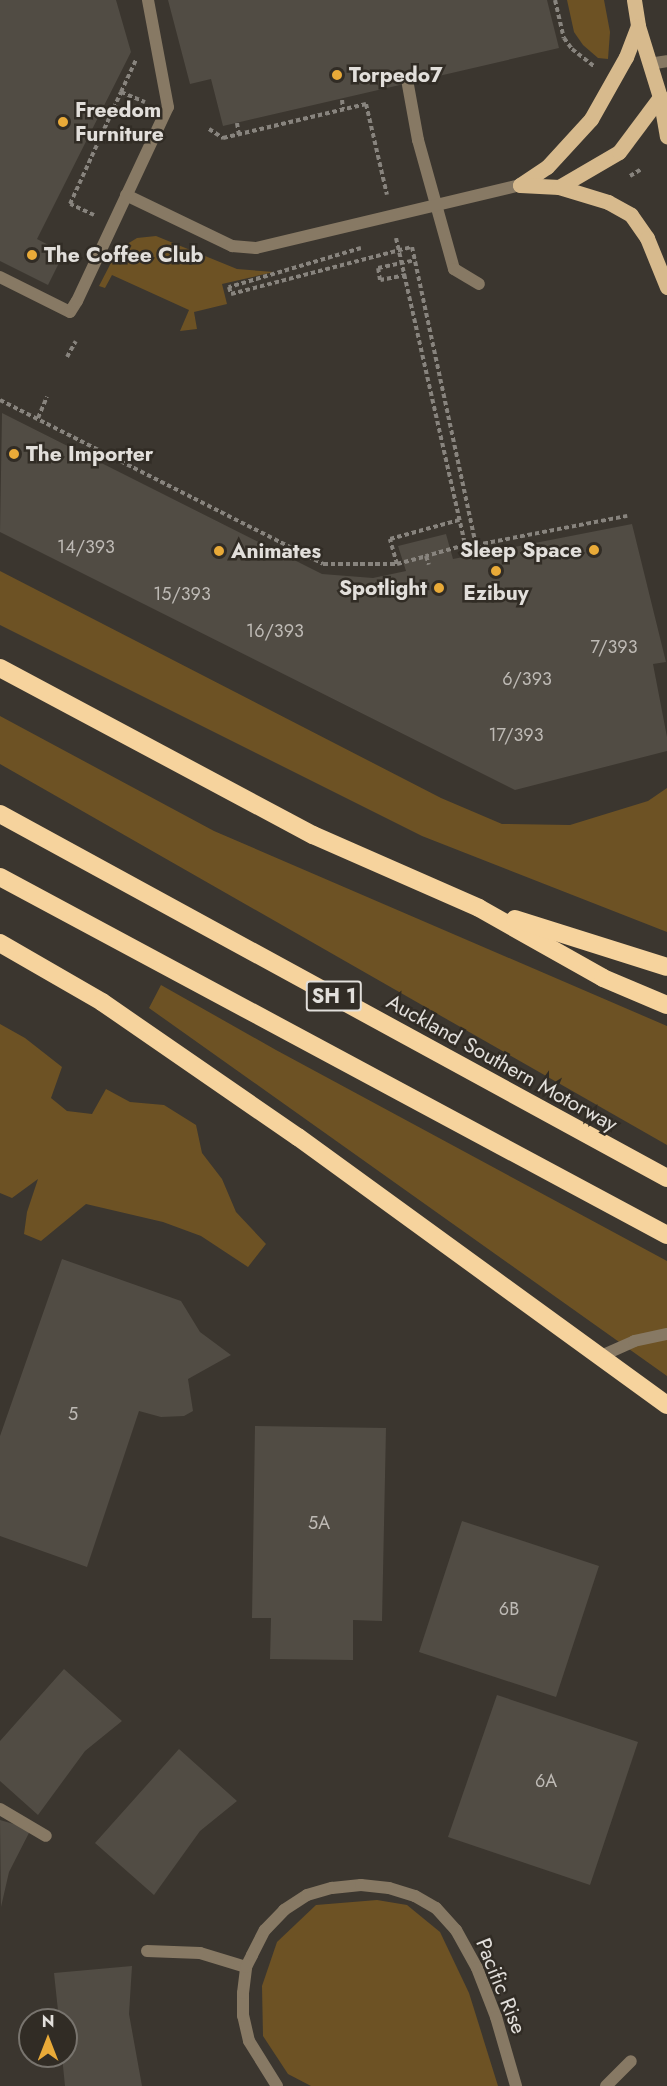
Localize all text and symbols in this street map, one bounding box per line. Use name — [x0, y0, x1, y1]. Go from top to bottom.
place label: Torpedo7 — [349, 62, 443, 88]
marker: Torpedo7 — [330, 68, 344, 82]
place label: Freedom Furniture — [75, 97, 164, 147]
marker: Freedom Furniture — [56, 115, 70, 129]
place label: The Coffee Club — [44, 242, 203, 268]
marker: The Coffee Club — [25, 248, 39, 262]
place label: The Importer — [26, 441, 153, 467]
marker: The Importer — [7, 447, 21, 461]
house number: 14/393 — [57, 536, 115, 558]
place label: Sleep Space — [460, 537, 582, 563]
place label: Animates — [231, 538, 321, 564]
marker: Sleep Space — [587, 543, 601, 557]
marker: Animates — [212, 544, 226, 558]
marker: Ezibuy — [489, 564, 503, 578]
place label: Spotlight — [339, 575, 427, 601]
place label: Ezibuy — [463, 580, 529, 606]
marker: Spotlight — [432, 581, 446, 595]
house number: 15/393 — [153, 583, 211, 605]
house number: 16/393 — [246, 620, 304, 642]
house number: 7/393 — [591, 636, 637, 658]
house number: 6/393 — [502, 668, 552, 690]
house number: 17/393 — [488, 724, 544, 746]
road number: SH 1 — [306, 979, 362, 1013]
street label: Auckland Southern Motorway — [382, 989, 622, 1137]
house number: 5 — [68, 1403, 78, 1425]
house number: 5A — [308, 1512, 330, 1534]
house number: 6B — [499, 1598, 519, 1620]
house number: 6A — [535, 1770, 557, 1792]
street label: Pacific Rise — [470, 1935, 532, 2037]
north arrow — [18, 2008, 78, 2068]
text: N — [42, 2010, 54, 2033]

